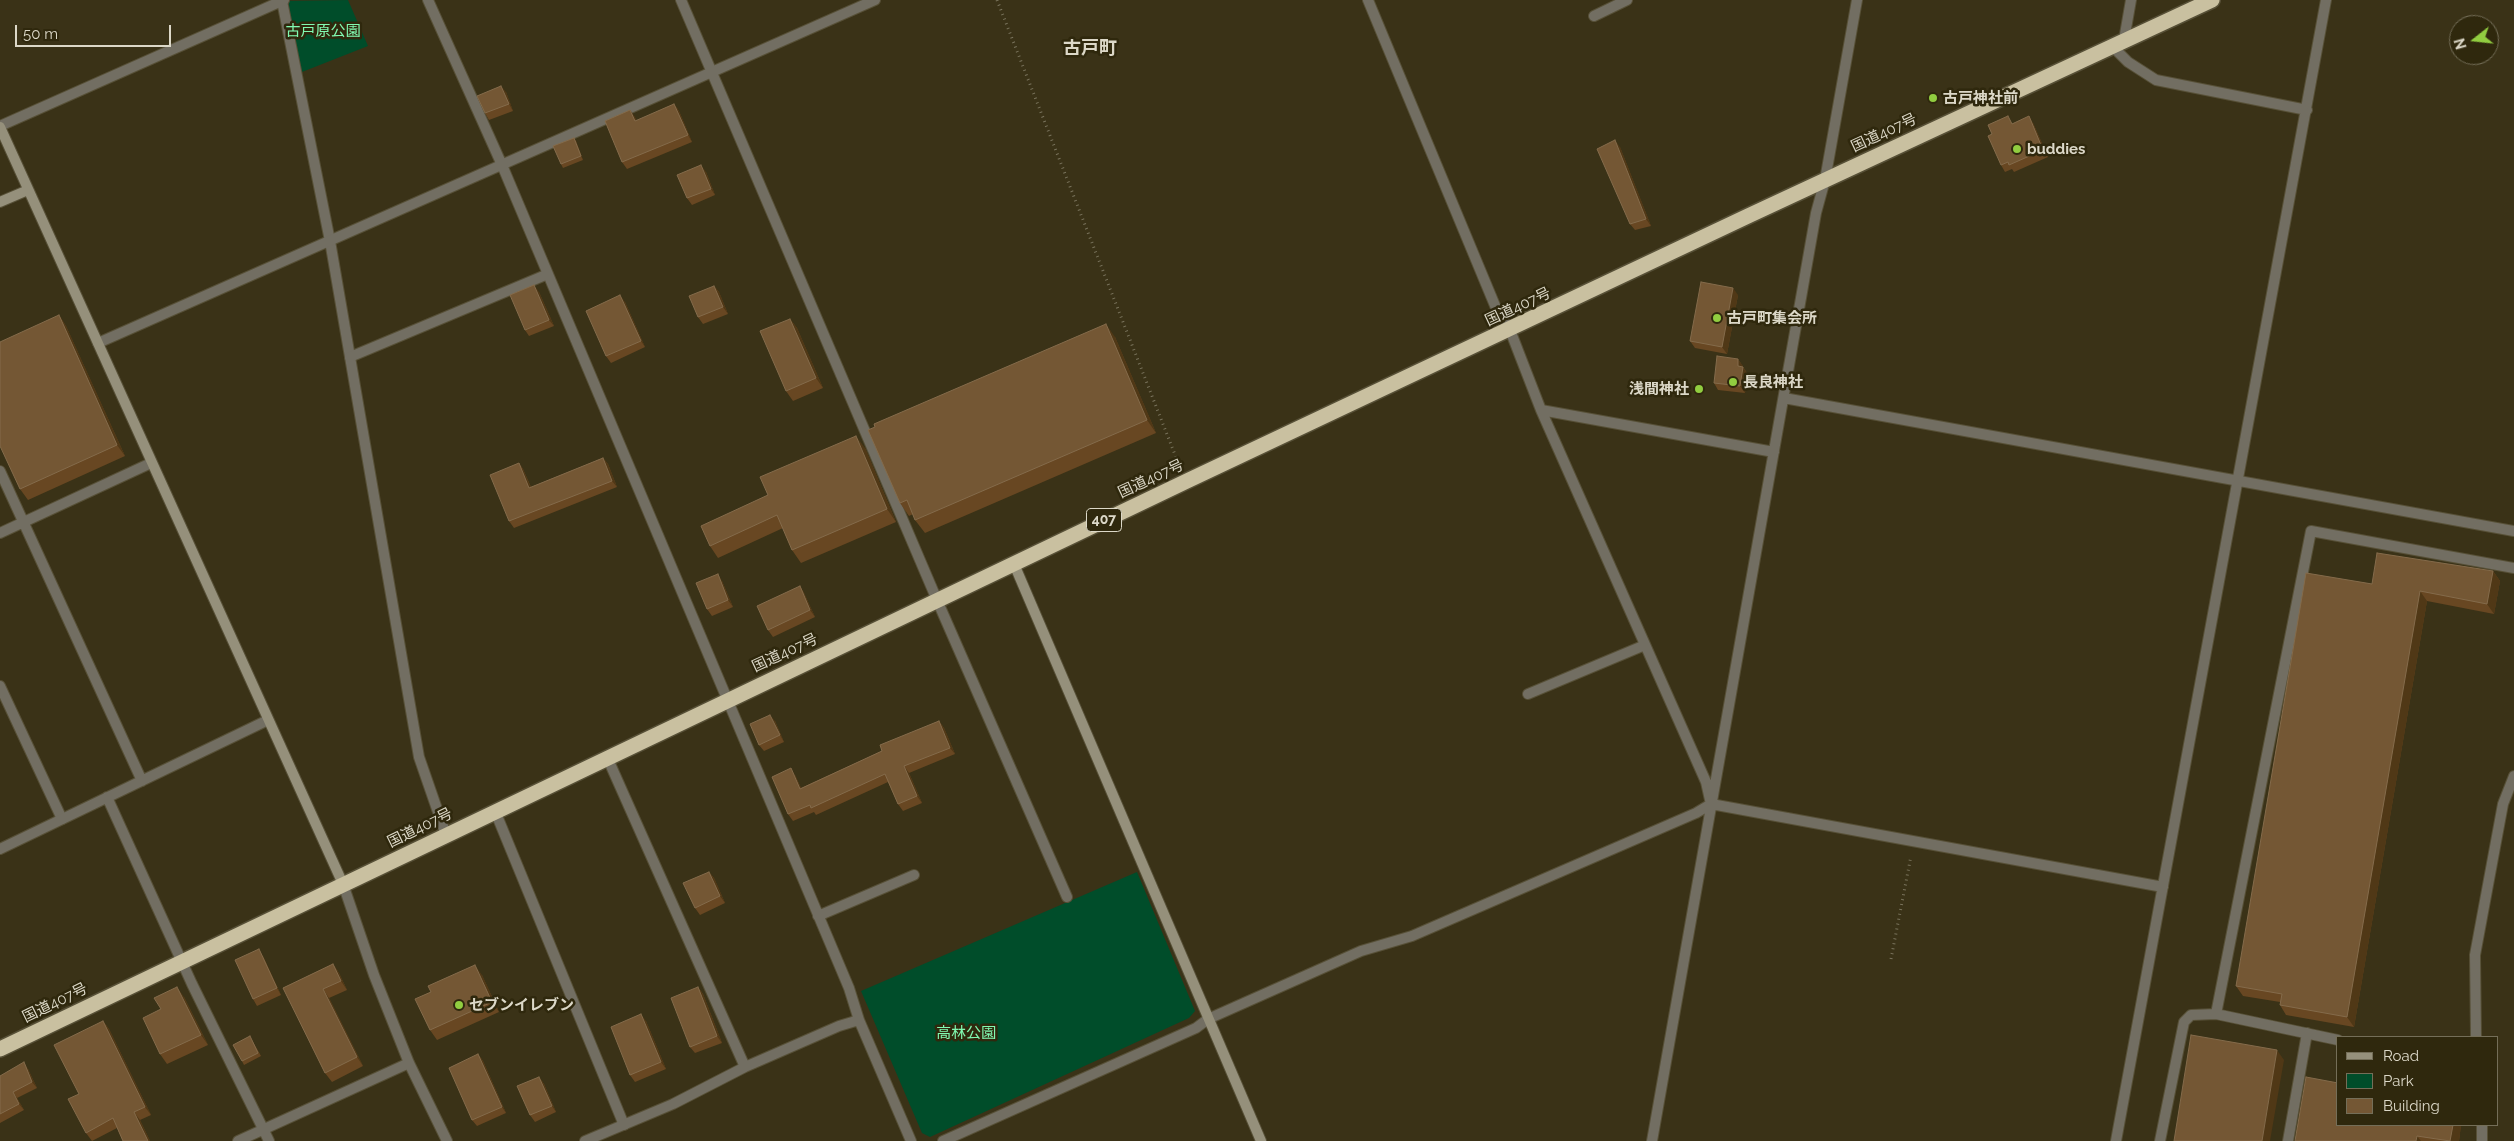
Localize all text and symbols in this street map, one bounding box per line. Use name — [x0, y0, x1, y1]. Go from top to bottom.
scale bar — [18, 15, 174, 47]
north arrow — [2449, 15, 2499, 65]
park label: 古戸原公園 — [286, 22, 360, 40]
text: 50 m — [23, 25, 58, 43]
text: N — [2451, 37, 2470, 51]
district label: 古戸町 — [1063, 38, 1117, 60]
place label: 古戸神社前 — [1943, 89, 2018, 107]
marker: 古戸神社前 — [1927, 92, 1939, 104]
street label: 国道407号 — [1848, 110, 1920, 156]
place label: buddies — [2027, 140, 2085, 158]
marker: buddies — [2011, 143, 2023, 155]
street label: 国道407号 — [1482, 284, 1554, 330]
place label: 古戸町集会所 — [1727, 309, 1817, 327]
marker: 古戸町集会所 — [1711, 312, 1723, 324]
place label: 長良神社 — [1743, 373, 1803, 391]
marker: 長良神社 — [1727, 376, 1739, 388]
place label: 浅間神社 — [1629, 380, 1689, 398]
marker: 浅間神社 — [1693, 383, 1705, 395]
street label: 国道407号 — [1115, 456, 1187, 502]
road number: 407 — [1086, 508, 1122, 532]
street label: 国道407号 — [749, 630, 821, 676]
street label: 国道407号 — [384, 805, 456, 851]
street label: 国道407号 — [19, 980, 91, 1026]
place label: セブンイレブン — [469, 996, 574, 1014]
marker: セブンイレブン — [453, 999, 465, 1011]
park label: 高林公園 — [936, 1024, 996, 1042]
legend — [2336, 1036, 2499, 1126]
text: Road — [2383, 1047, 2419, 1065]
text: Park — [2383, 1072, 2414, 1090]
text: Building — [2383, 1097, 2440, 1115]

